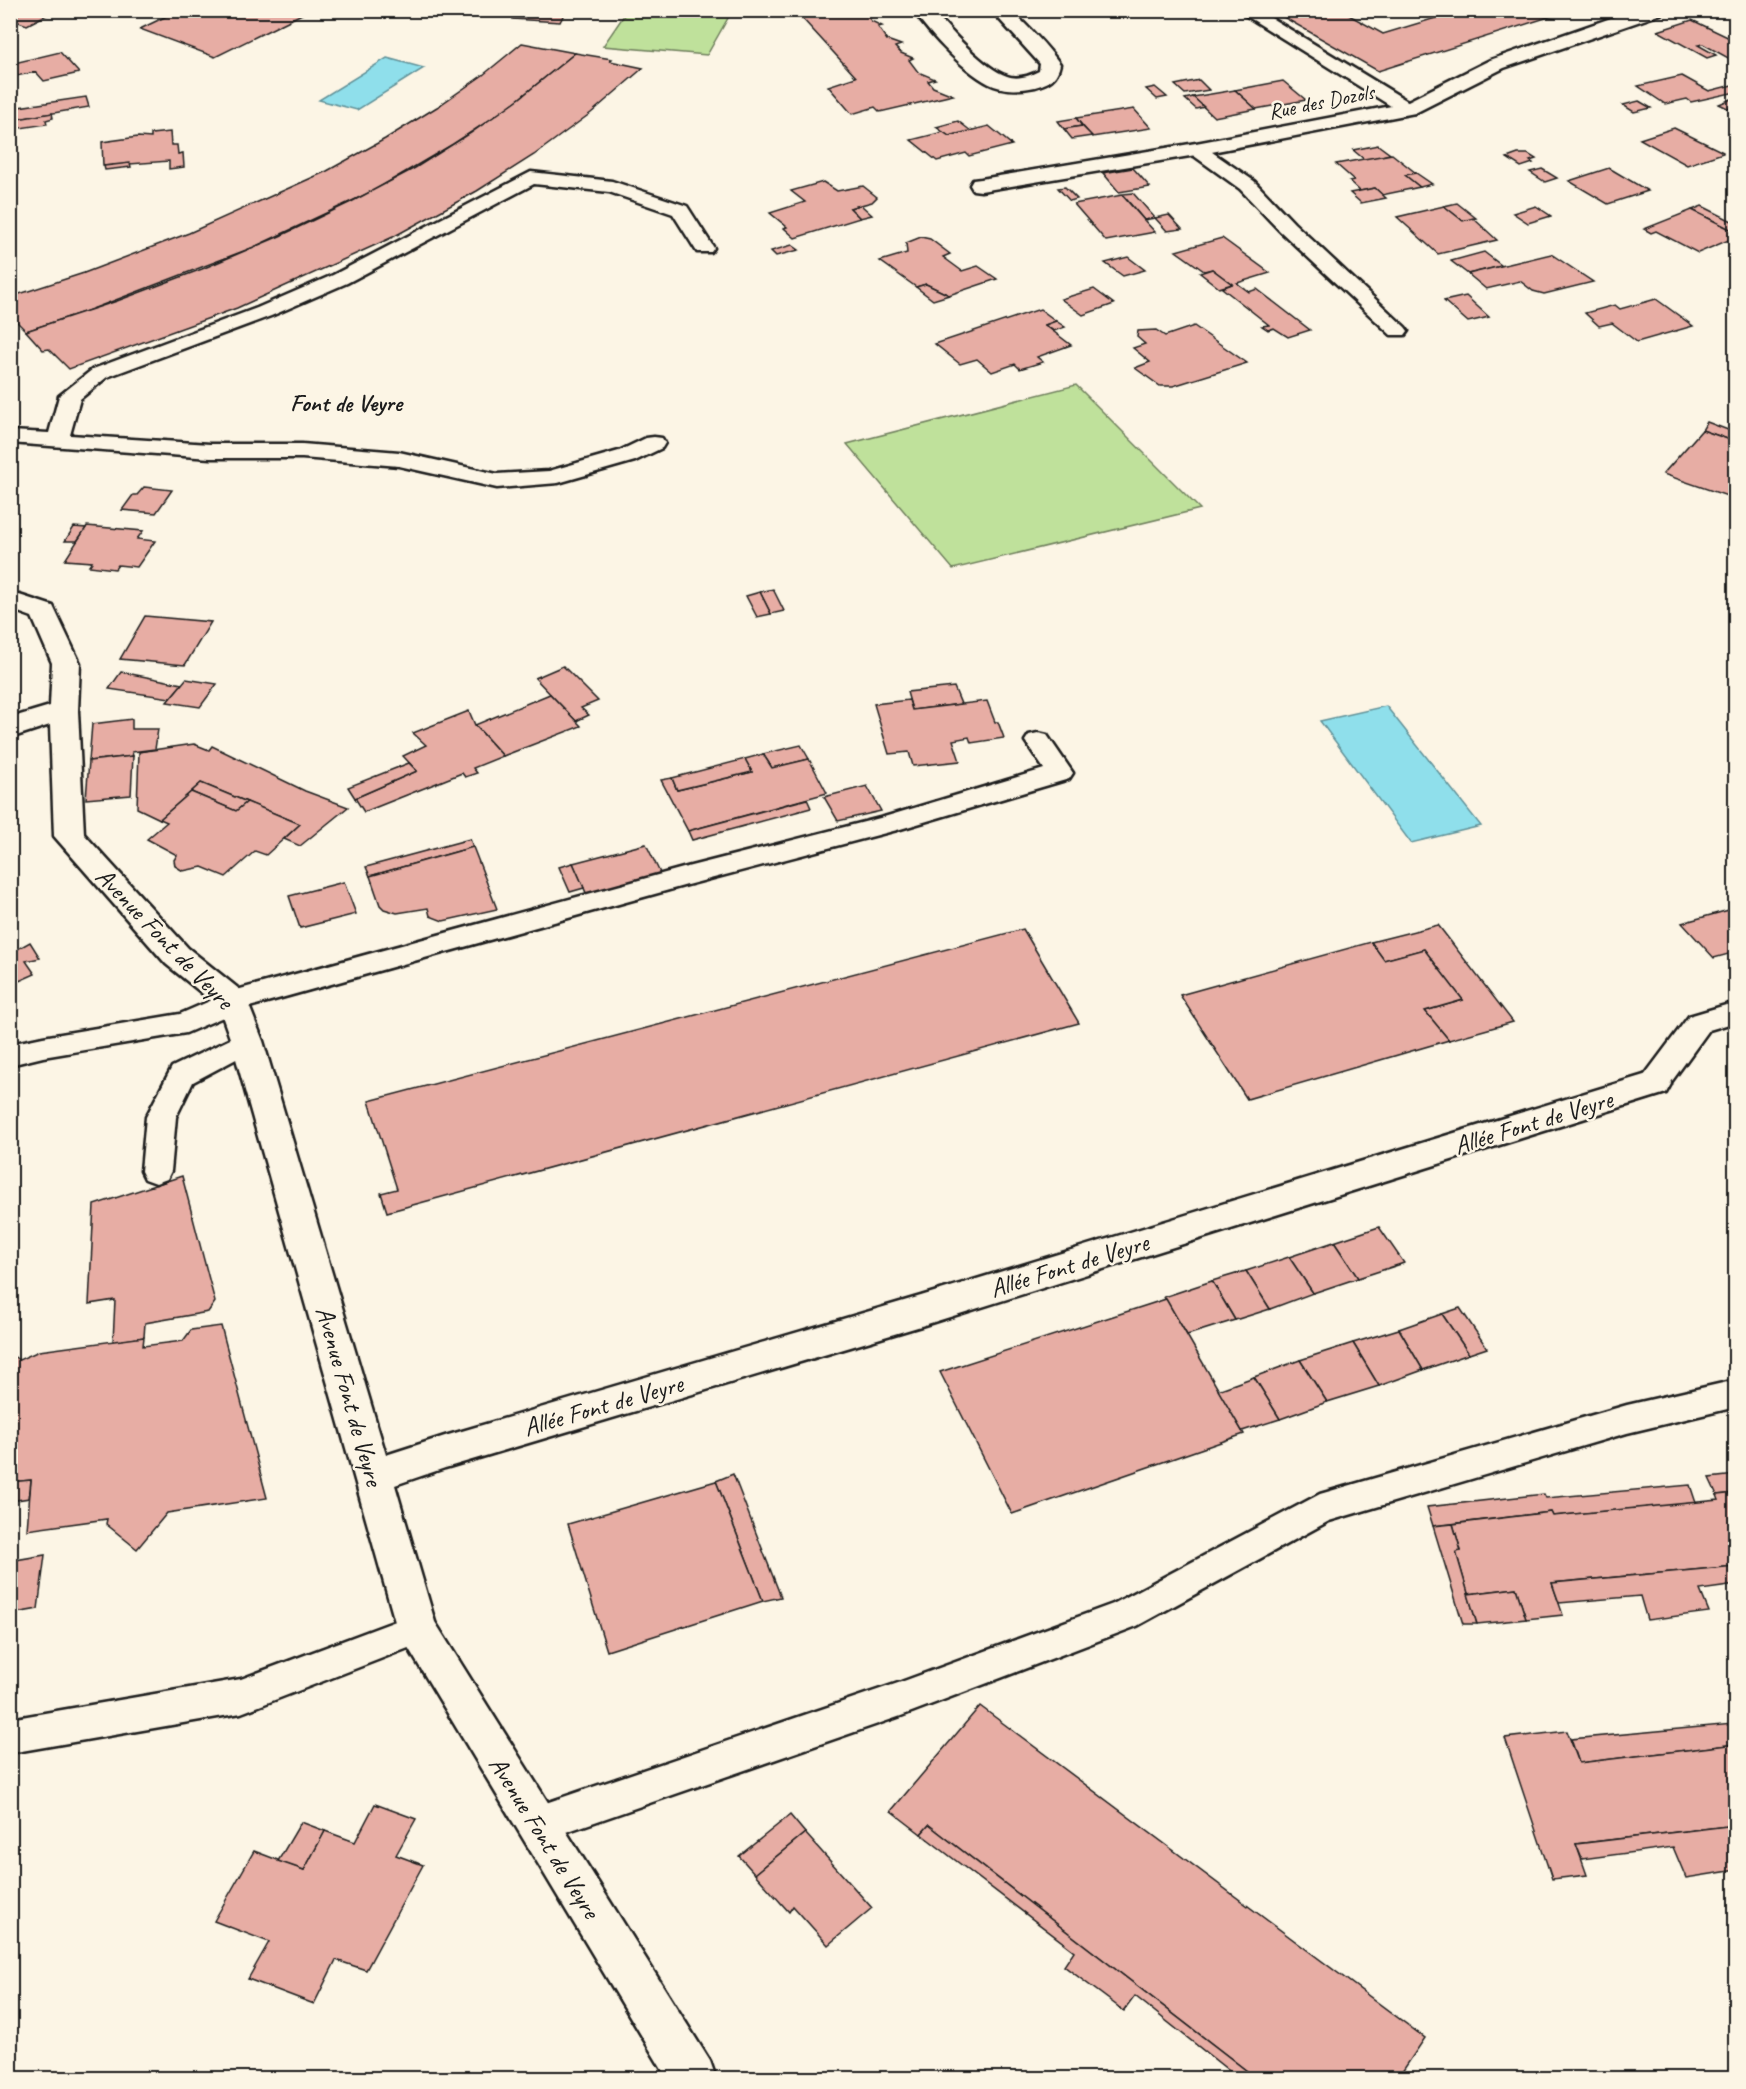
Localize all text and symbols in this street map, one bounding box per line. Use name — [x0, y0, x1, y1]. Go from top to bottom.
street label: Rue des Dozols — [1266, 78, 1378, 126]
district label: Font de Veyre — [290, 388, 404, 418]
street label: Avenue Font de Veyre — [88, 860, 243, 1018]
street label: Allée Font de Veyre — [1450, 1082, 1618, 1162]
street label: Allée Font de Veyre — [986, 1225, 1154, 1305]
street label: Avenue Font de Veyre — [308, 1303, 392, 1492]
street label: Allée Font de Veyre — [520, 1367, 688, 1444]
street label: Avenue Font de Veyre — [482, 1750, 609, 1927]

